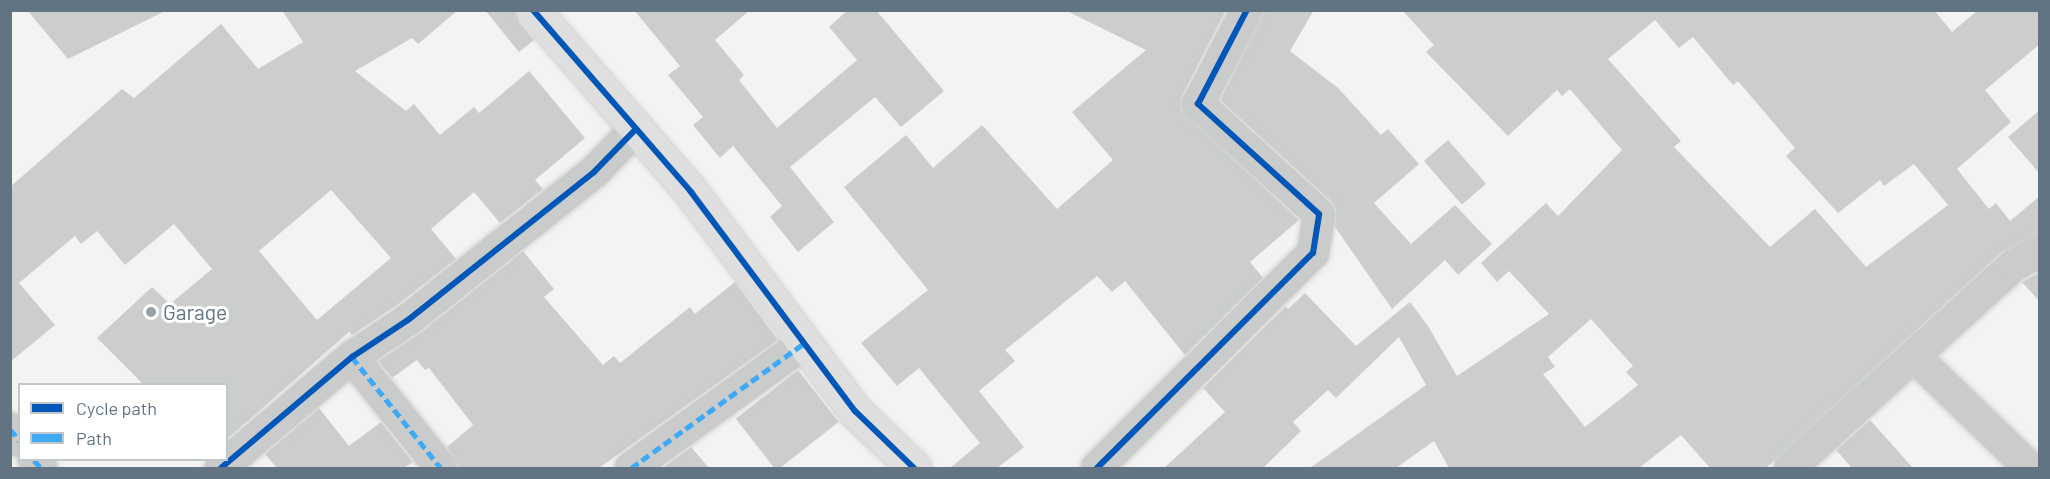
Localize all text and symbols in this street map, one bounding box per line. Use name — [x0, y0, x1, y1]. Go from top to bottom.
place label: Garage — [163, 299, 227, 325]
marker: Garage — [144, 305, 158, 319]
legend — [18, 383, 228, 461]
text: Cycle path — [76, 397, 157, 419]
text: Path — [76, 427, 112, 449]

